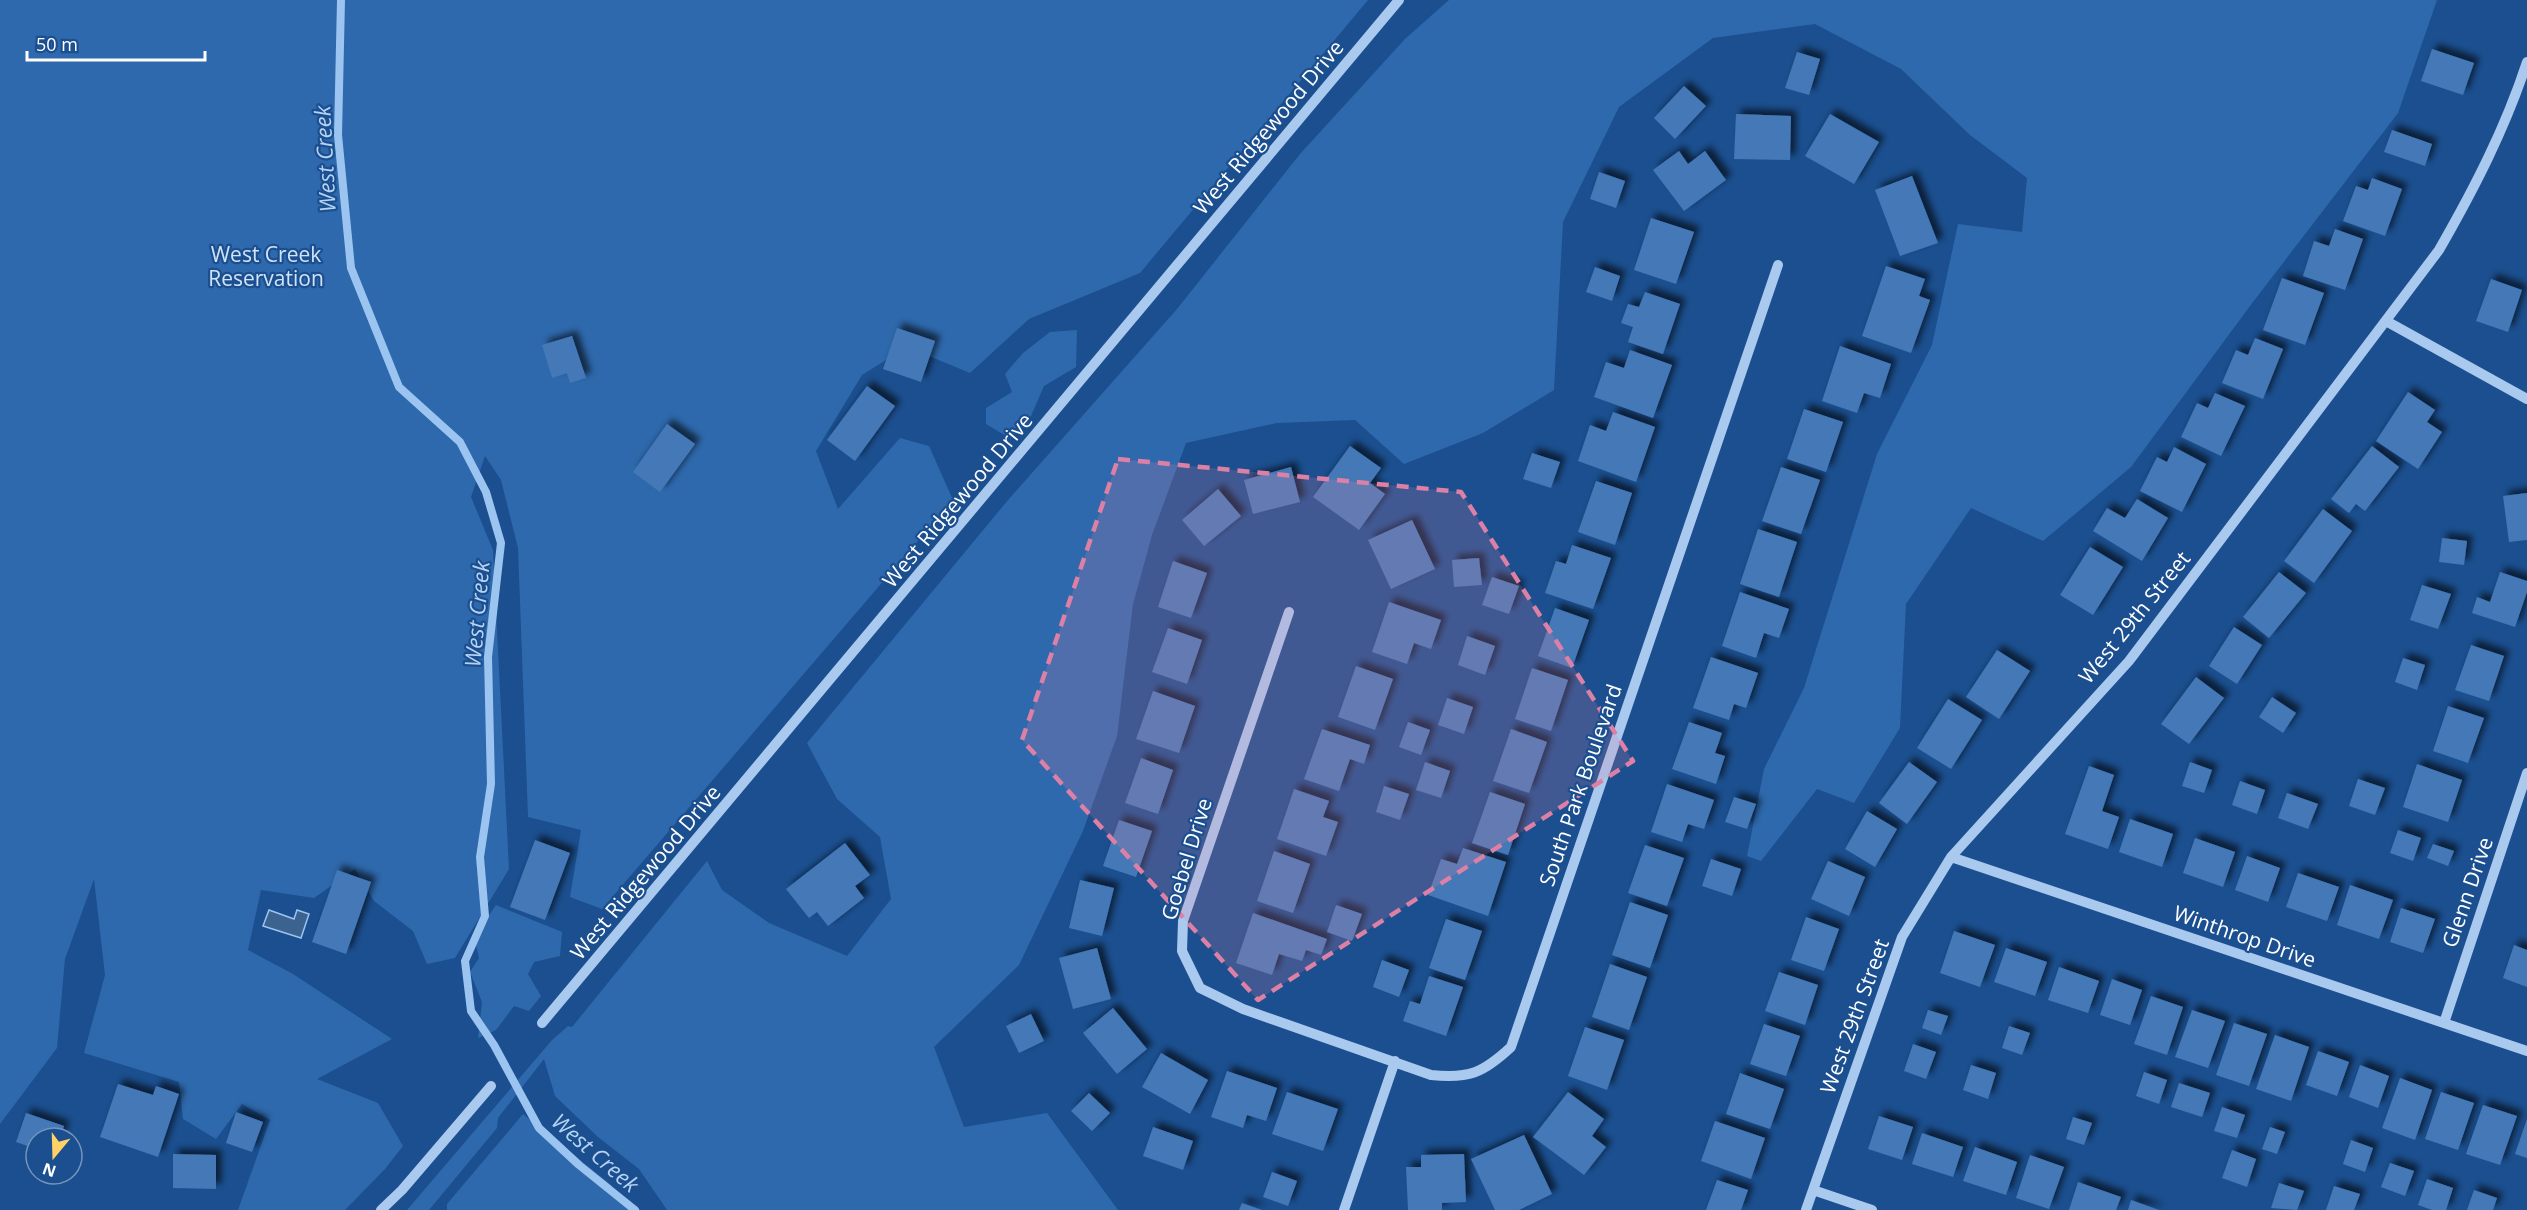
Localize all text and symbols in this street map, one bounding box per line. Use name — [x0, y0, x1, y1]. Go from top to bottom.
scale bar — [27, 24, 206, 62]
text: 50 m — [36, 32, 78, 56]
street label: West Ridgewood Drive — [1187, 34, 1349, 220]
water label: West Creek — [306, 104, 342, 213]
park label: West Creek Reservation — [208, 240, 324, 292]
street label: West Ridgewood Drive — [876, 407, 1038, 593]
street label: West 29th Street — [2072, 545, 2196, 689]
water label: West Creek — [456, 558, 496, 668]
street label: South Park Boulevard — [1532, 680, 1628, 890]
street label: West Ridgewood Drive — [564, 779, 726, 965]
street label: Goebel Drive — [1154, 794, 1218, 924]
street label: Glenn Drive — [2435, 833, 2499, 951]
street label: Winthrop Drive — [2170, 899, 2320, 973]
street label: West 29th Street — [1813, 935, 1895, 1097]
water label: West Creek — [546, 1106, 647, 1199]
north arrow — [24, 1126, 84, 1186]
text: N — [39, 1158, 59, 1183]

